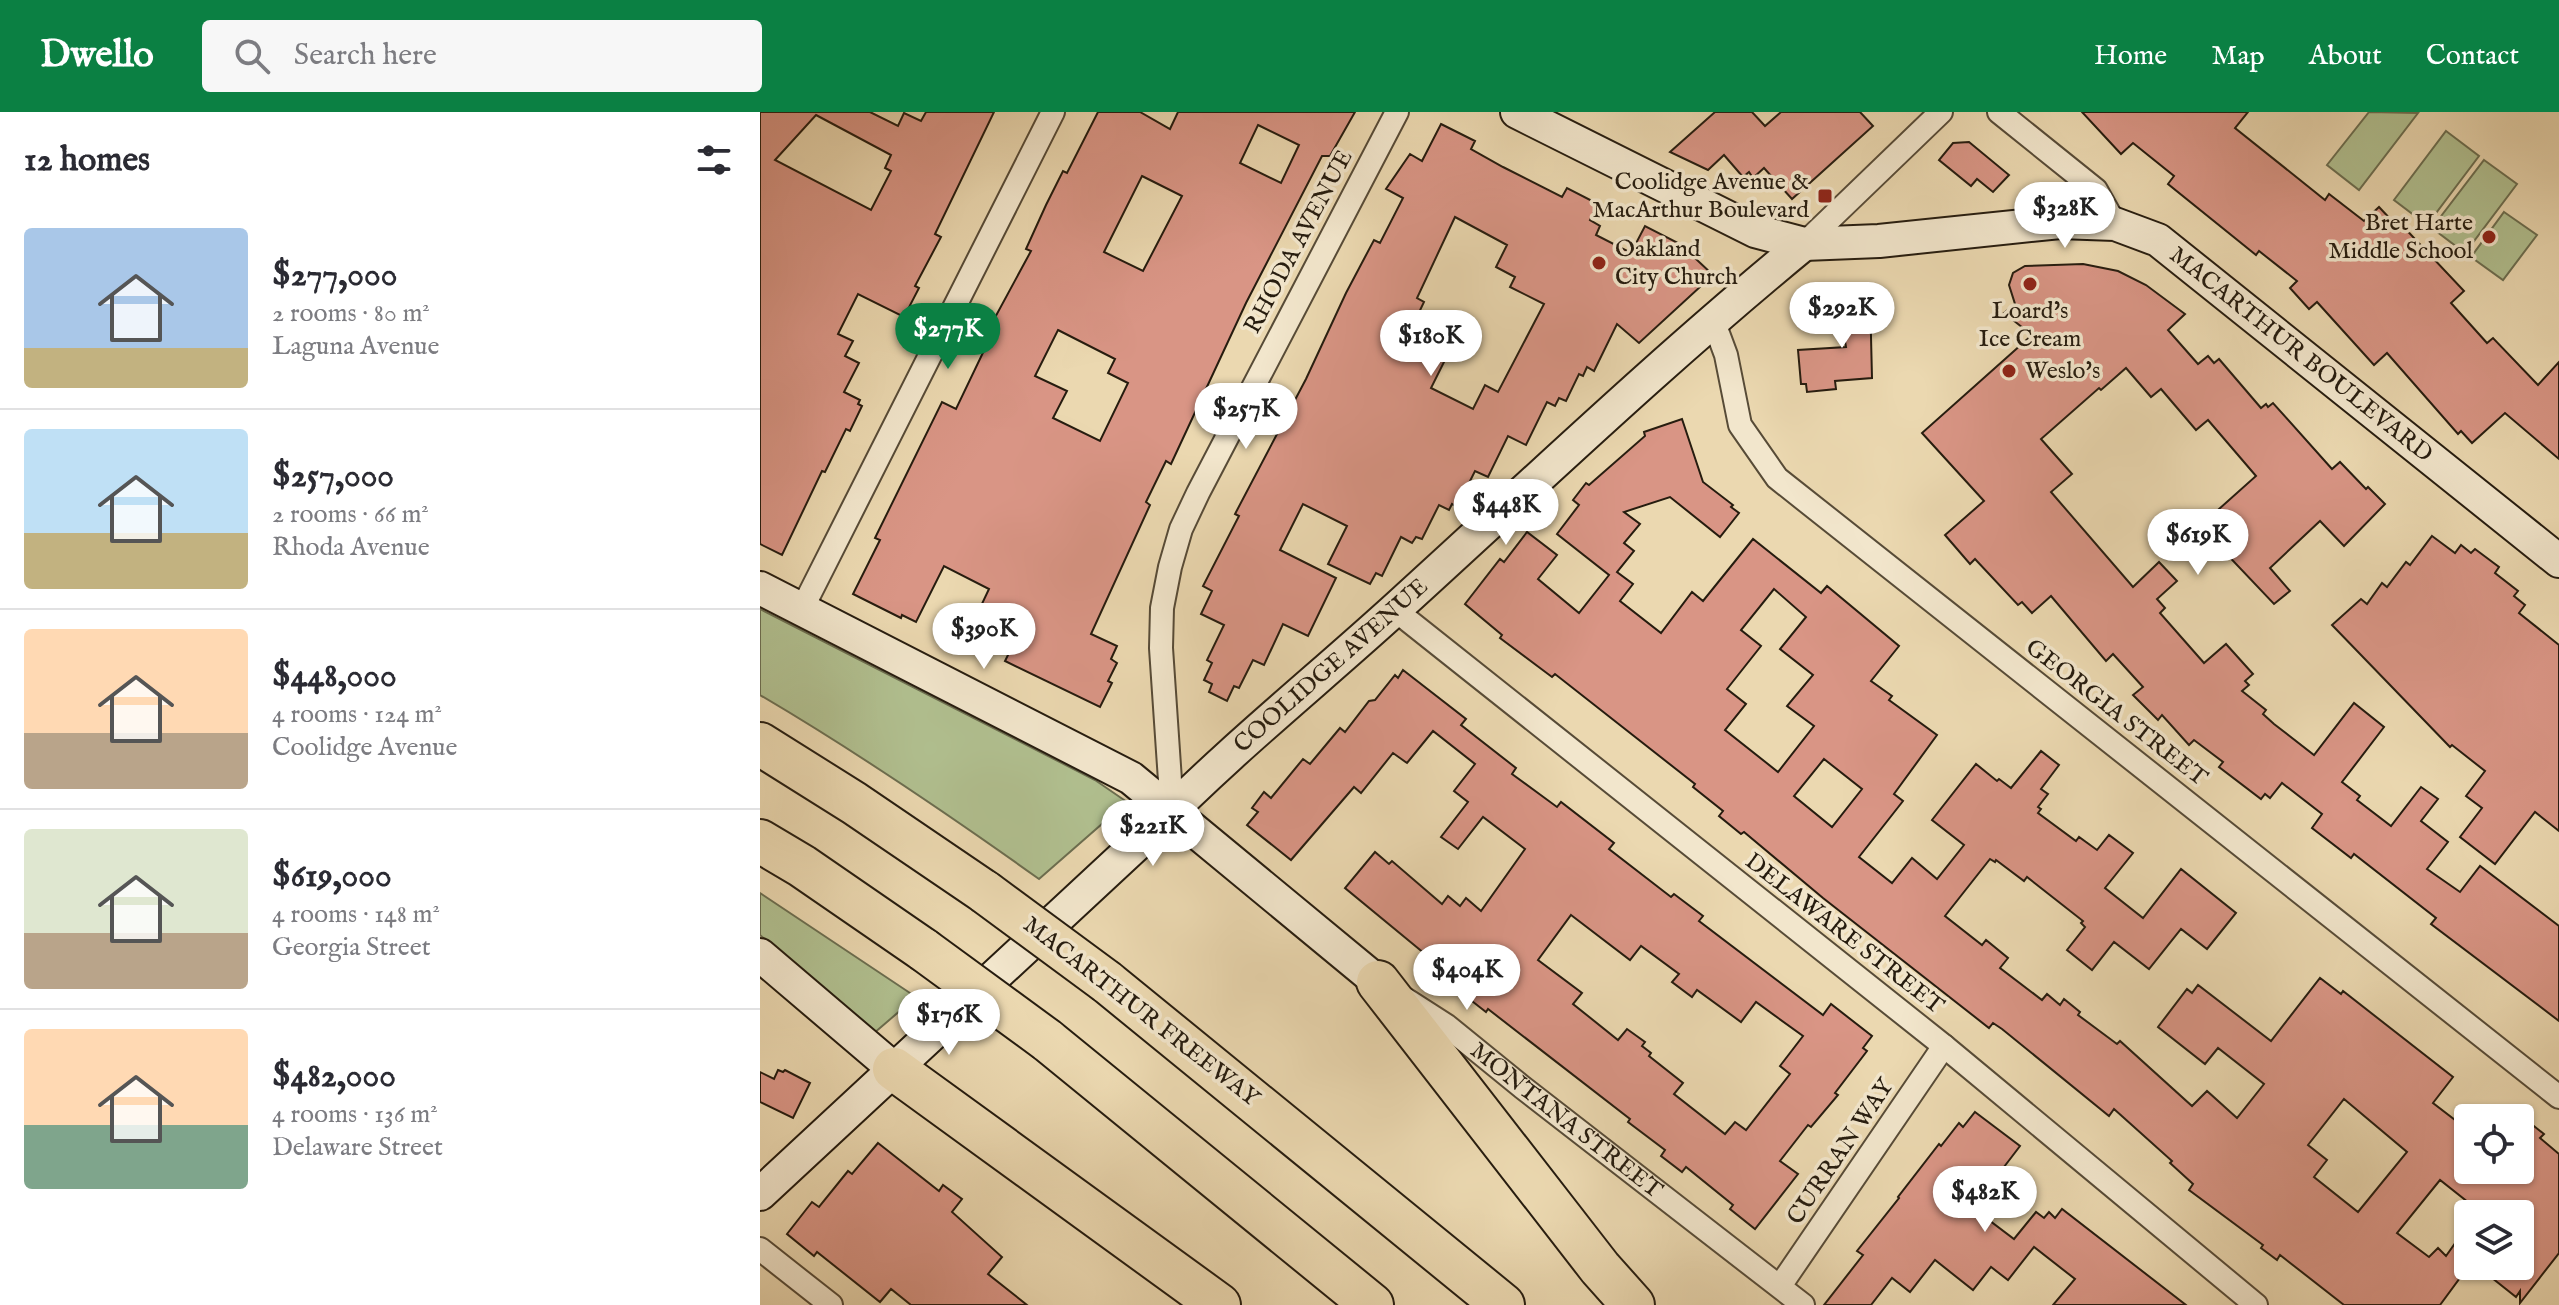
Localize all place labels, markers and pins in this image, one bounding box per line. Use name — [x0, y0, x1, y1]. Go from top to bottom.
place label: Coolidge Avenue & MacArthur Boulevard — [1592, 167, 1809, 226]
pin: $328K — [2009, 182, 2121, 250]
marker: Coolidge Avenue & MacArthur Boulevard — [1816, 187, 1834, 205]
place label: Bret Harte Middle School — [2328, 208, 2473, 267]
marker: Bret Harte Middle School — [2480, 228, 2498, 246]
place label: Oakland City Church — [1615, 234, 1738, 293]
marker: Oakland City Church — [1590, 254, 1608, 272]
marker: Loard's Ice Cream — [2021, 275, 2039, 293]
pin: $292K — [1786, 282, 1898, 350]
place label: Loard's Ice Cream — [1979, 296, 2081, 355]
pin: $277K — [892, 303, 1004, 371]
pin: $180K — [1375, 310, 1487, 378]
place label: Weslo's — [2025, 356, 2100, 387]
marker: Weslo's — [2000, 362, 2018, 380]
pin: $257K — [1190, 383, 1302, 451]
pin: $448K — [1450, 479, 1562, 547]
pin: $619K — [2142, 509, 2254, 577]
pin: $390K — [928, 603, 1040, 671]
pin: $221K — [1097, 800, 1209, 868]
pin: $404K — [1411, 944, 1523, 1012]
pin: $176K — [893, 989, 1005, 1057]
pin: $482K — [1929, 1166, 2041, 1234]

